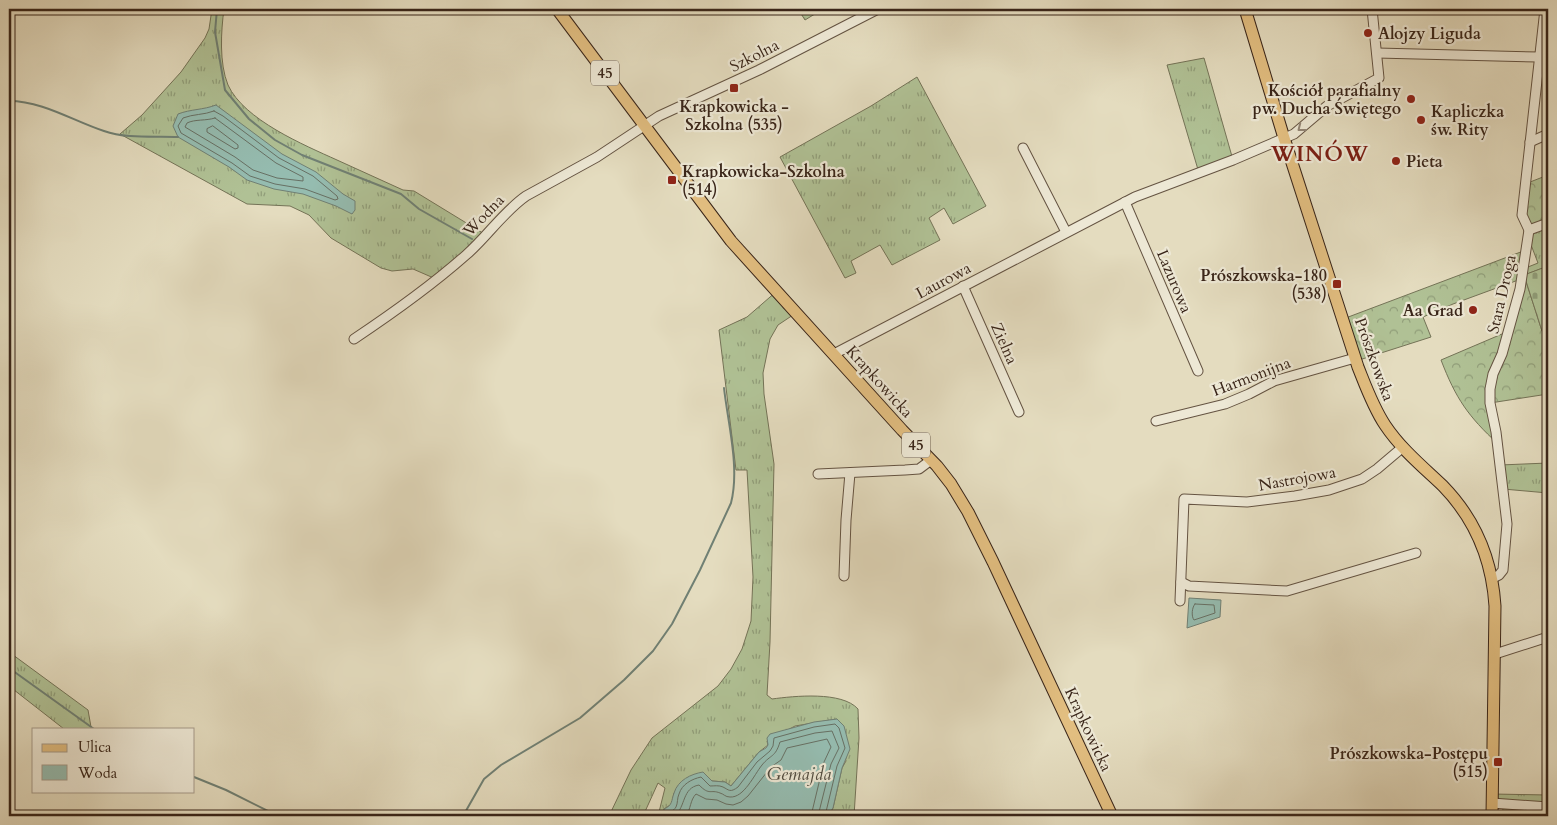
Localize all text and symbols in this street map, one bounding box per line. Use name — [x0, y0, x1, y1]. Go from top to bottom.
place label: Alojzy Liguda — [1378, 23, 1481, 45]
marker: Alojzy Liguda — [1362, 27, 1374, 39]
street label: Szkolna — [726, 34, 783, 78]
road number: 45 — [591, 60, 619, 86]
place label: Kościół parafialny pw. Ducha Świętego — [1253, 80, 1401, 120]
marker: Krapkowicka - Szkolna (535) — [728, 82, 740, 94]
marker: Kościół parafialny pw. Ducha Świętego — [1405, 93, 1417, 105]
place label: Krapkowicka - Szkolna (535) — [679, 96, 789, 136]
place label: Kapliczka św. Rity — [1431, 101, 1504, 141]
marker: Kapliczka św. Rity — [1415, 114, 1427, 126]
one-way arrow — [1297, 122, 1307, 131]
district label: WINÓW — [1270, 139, 1369, 169]
place label: Pieta — [1406, 151, 1443, 173]
marker: Pieta — [1390, 155, 1402, 167]
place label: Krapkowicka-Szkolna (514) — [682, 161, 845, 201]
marker: Krapkowicka-Szkolna (514) — [666, 174, 678, 186]
street label: Wodna — [457, 190, 509, 242]
street label: Lazurowa — [1151, 246, 1197, 316]
street label: Stara Droga — [1482, 253, 1522, 336]
street label: Laurowa — [912, 257, 975, 305]
place label: Prószkowska-180 (538) — [1200, 265, 1327, 305]
marker: Prószkowska-180 (538) — [1331, 278, 1343, 290]
place label: Aa Grad — [1403, 300, 1463, 322]
marker: Aa Grad — [1467, 304, 1479, 316]
street label: Prószkowska — [1349, 315, 1399, 404]
street label: Zielna — [985, 319, 1023, 368]
street label: Krapkowicka — [841, 341, 918, 423]
street label: Harmonijna — [1209, 352, 1294, 402]
road number: 45 — [902, 432, 930, 458]
street label: Nastrojowa — [1257, 461, 1338, 497]
street label: Krapkowicka — [1059, 684, 1117, 775]
legend — [32, 728, 195, 792]
text: Ulica — [78, 737, 112, 757]
place label: Prószkowska-Postępu (515) — [1330, 743, 1488, 783]
marker: Prószkowska-Postępu (515) — [1492, 756, 1504, 768]
water label: Gemajda — [767, 762, 831, 787]
text: Woda — [77, 763, 118, 783]

